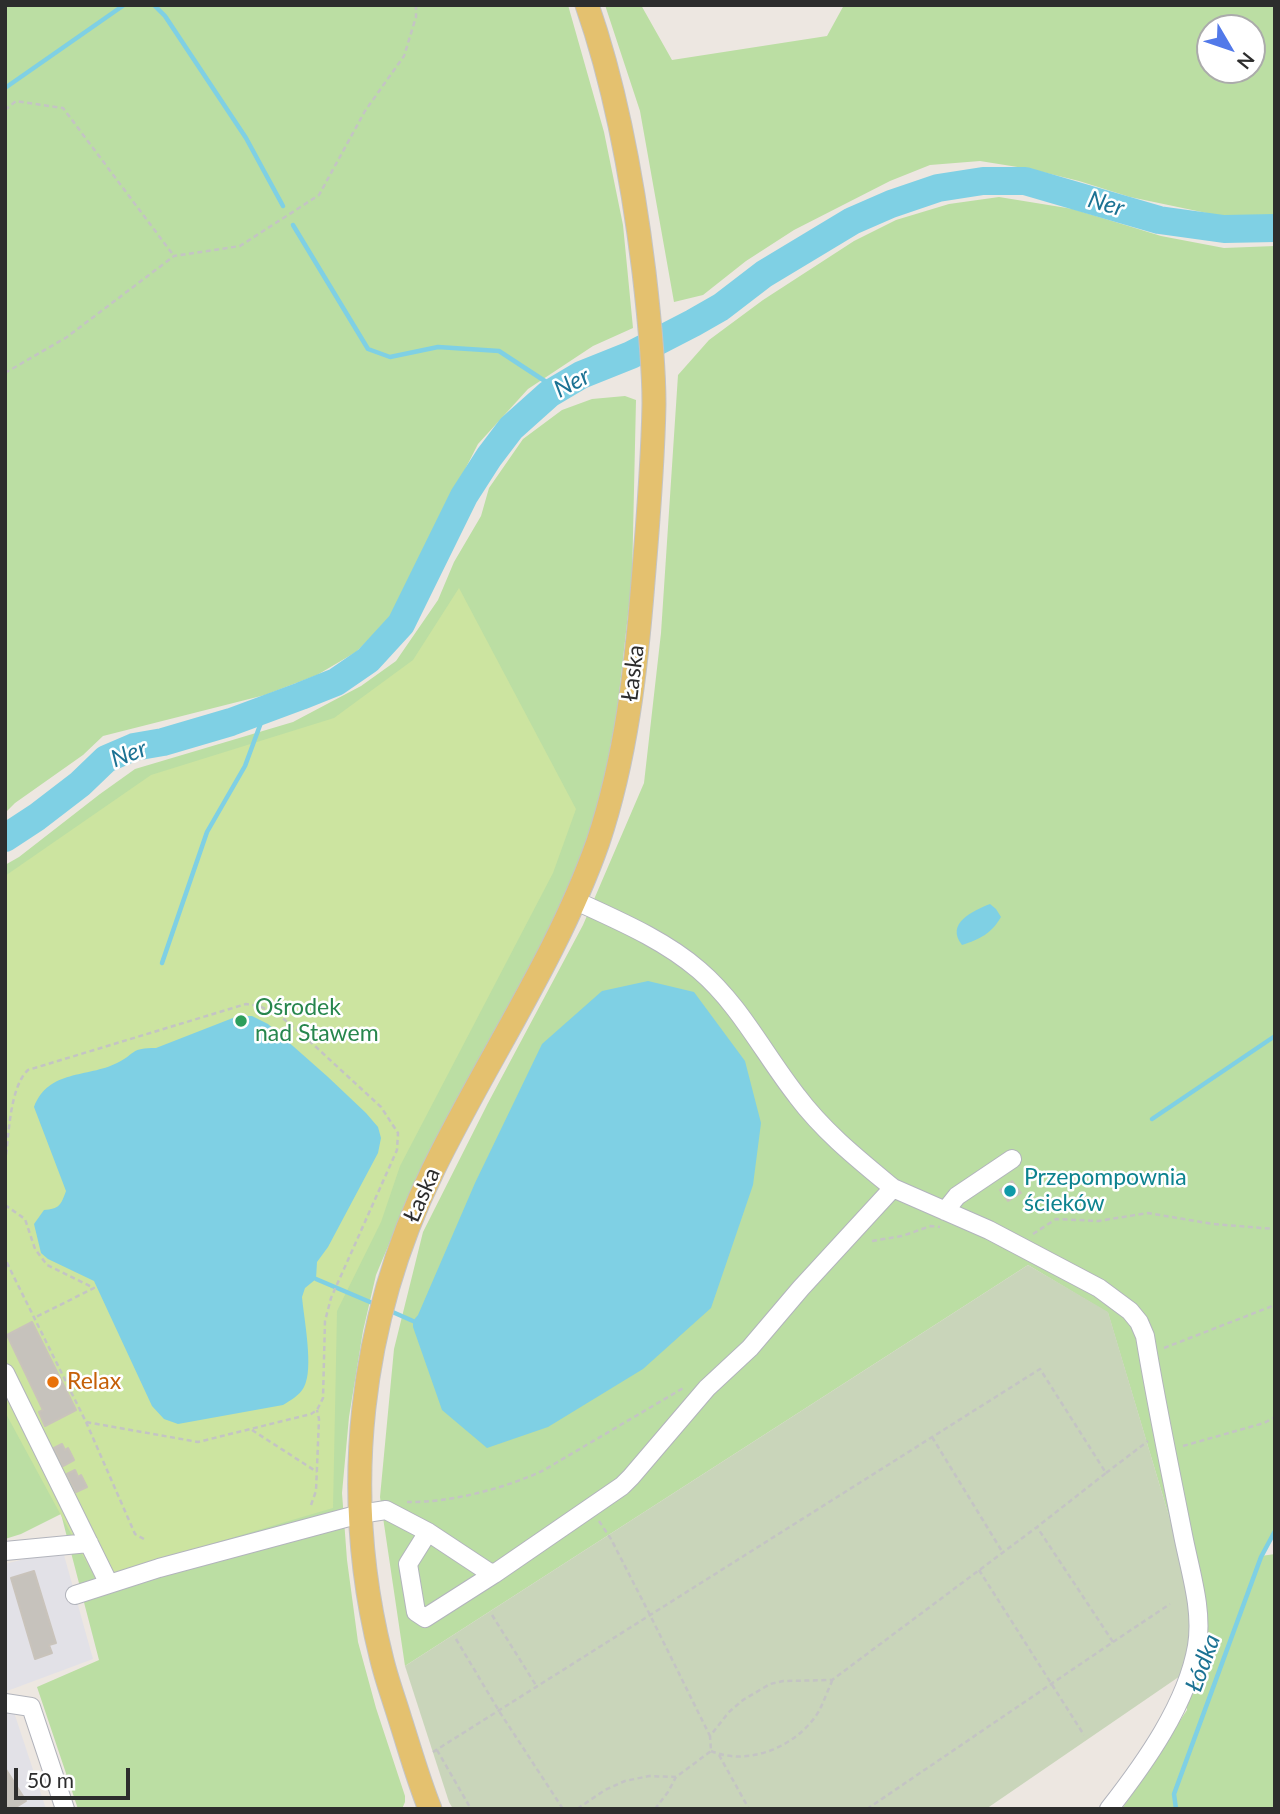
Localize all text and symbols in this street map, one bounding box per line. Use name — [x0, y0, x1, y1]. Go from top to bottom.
north arrow — [1196, 14, 1266, 84]
text: N — [1233, 48, 1260, 74]
water label: Ner — [1085, 185, 1127, 223]
water label: Ner — [549, 362, 595, 404]
street label: Łaska — [616, 643, 650, 703]
water label: Ner — [107, 734, 151, 774]
place label: Ośrodek nad Stawem — [255, 994, 379, 1048]
marker: Ośrodek nad Stawem — [233, 1013, 249, 1029]
street label: Łaska — [398, 1164, 446, 1226]
place label: Przepompownia ścieków — [1024, 1164, 1187, 1218]
marker: Przepompownia ścieków — [1002, 1183, 1018, 1199]
place label: Relax — [67, 1368, 121, 1396]
marker: Relax — [45, 1374, 61, 1390]
water label: Łódka — [1179, 1630, 1227, 1696]
scale bar — [18, 1755, 133, 1799]
text: 50 m — [27, 1767, 74, 1792]

